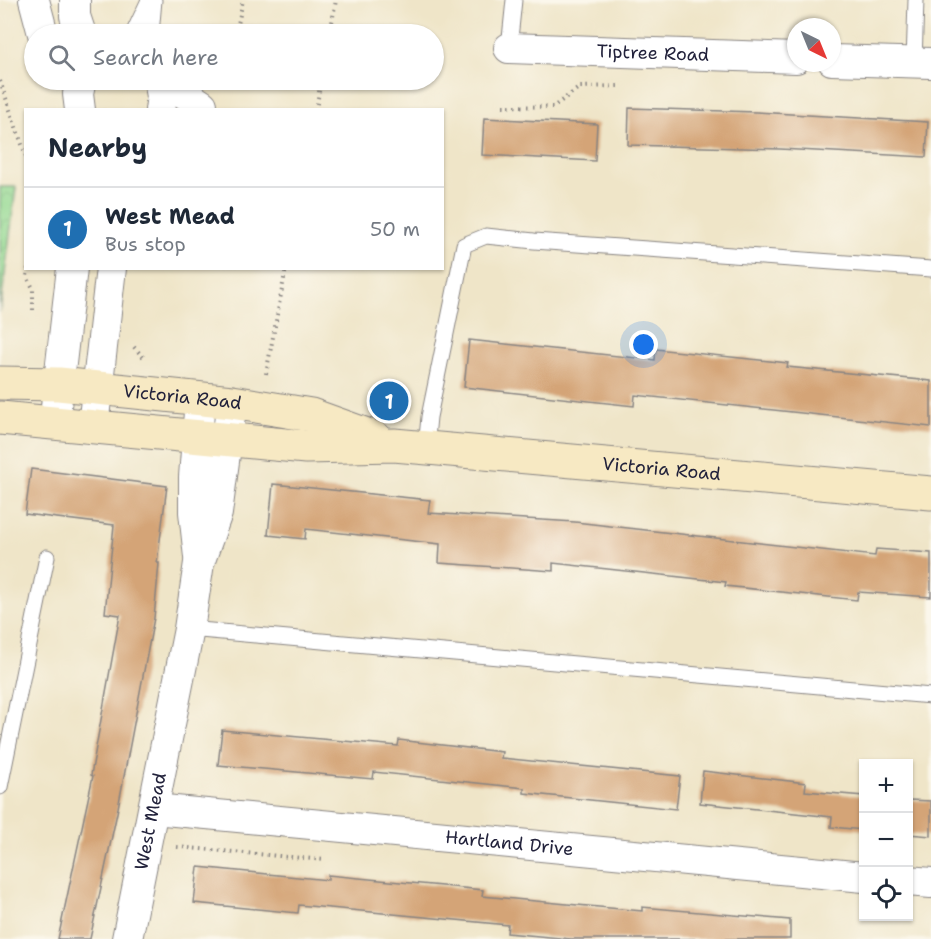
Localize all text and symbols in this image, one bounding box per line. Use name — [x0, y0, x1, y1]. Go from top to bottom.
north arrow — [787, 18, 841, 72]
search box — [24, 24, 444, 90]
street label: Tiptree Road — [596, 39, 710, 67]
icon: search — [45, 41, 78, 74]
text: Search here — [93, 43, 219, 72]
text: Nearby — [48, 130, 147, 165]
text: West Mead — [105, 202, 235, 231]
text: 1 — [63, 216, 72, 242]
text: 50 m — [370, 216, 420, 242]
text: Bus stop — [105, 231, 186, 257]
your location — [629, 330, 658, 359]
pin: 1 — [370, 378, 408, 424]
street label: Victoria Road — [122, 379, 243, 415]
street label: Victoria Road — [601, 452, 722, 486]
map controls — [859, 759, 913, 921]
button: + — [859, 759, 913, 813]
street label: West Mead — [129, 771, 172, 872]
button: − — [859, 813, 913, 867]
street label: Hartland Drive — [444, 825, 575, 861]
button: locate — [859, 867, 913, 921]

